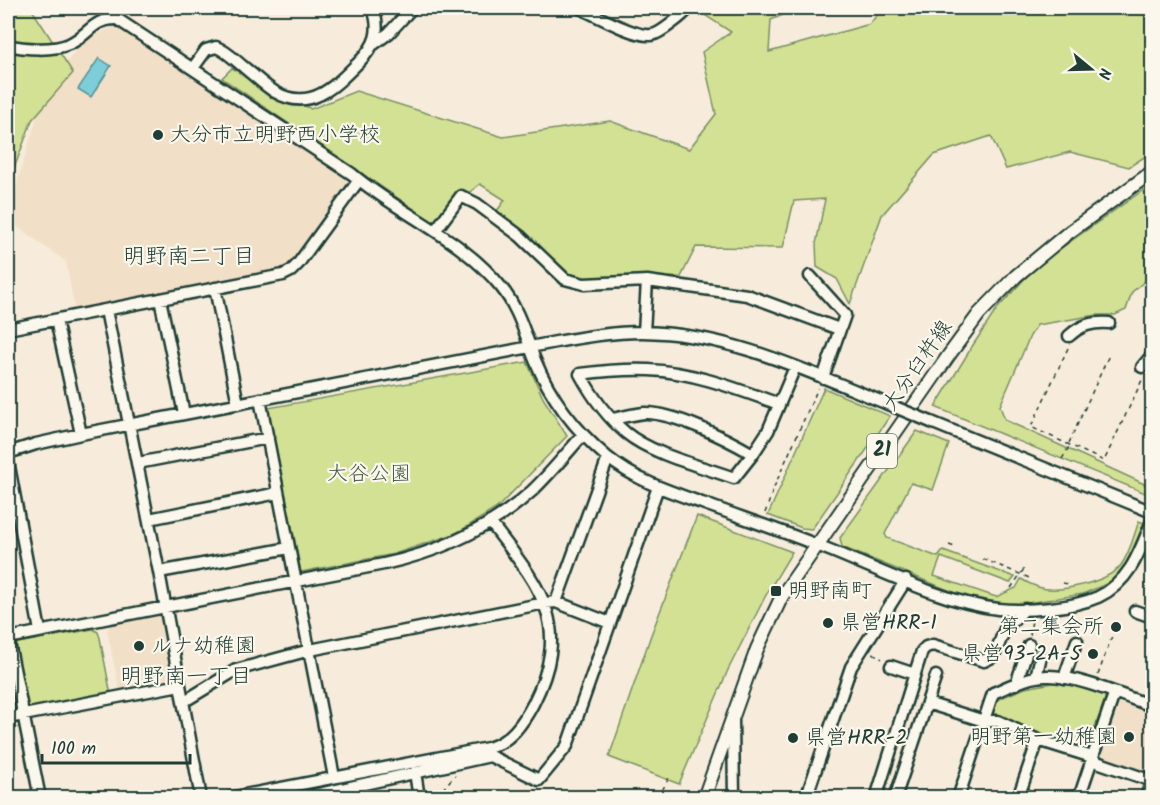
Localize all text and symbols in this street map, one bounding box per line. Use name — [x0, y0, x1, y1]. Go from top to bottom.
north arrow — [1061, 39, 1121, 99]
text: N — [1090, 65, 1117, 82]
place label: 大分市立明野西小学校 — [170, 119, 380, 152]
marker: 大分市立明野西小学校 — [151, 128, 165, 142]
district label: 明野南二丁目 — [123, 240, 255, 275]
street label: 大分臼杵線 — [874, 314, 962, 418]
road number: 21 — [867, 434, 897, 468]
park label: 大谷公園 — [327, 458, 411, 491]
place label: 明野南町 — [788, 575, 872, 608]
marker: 明野南町 — [769, 584, 783, 598]
place label: 県営HRR-1 — [840, 607, 937, 640]
place label: 第二集会所 — [999, 611, 1104, 644]
marker: 県営HRR-1 — [821, 616, 835, 630]
marker: 第二集会所 — [1109, 620, 1123, 634]
place label: ルナ幼稚園 — [151, 630, 256, 663]
place label: 県営93-2A-5 — [961, 638, 1083, 671]
marker: ルナ幼稚園 — [132, 639, 146, 653]
marker: 県営93-2A-5 — [1086, 647, 1100, 661]
district label: 明野南一丁目 — [120, 660, 252, 695]
place label: 明野第一幼稚園 — [970, 721, 1117, 754]
place label: 県営HRR-2 — [805, 722, 907, 755]
scale bar — [42, 727, 190, 765]
marker: 明野第一幼稚園 — [1122, 730, 1136, 744]
marker: 県営HRR-2 — [786, 731, 800, 745]
text: 100 m — [51, 735, 96, 764]

